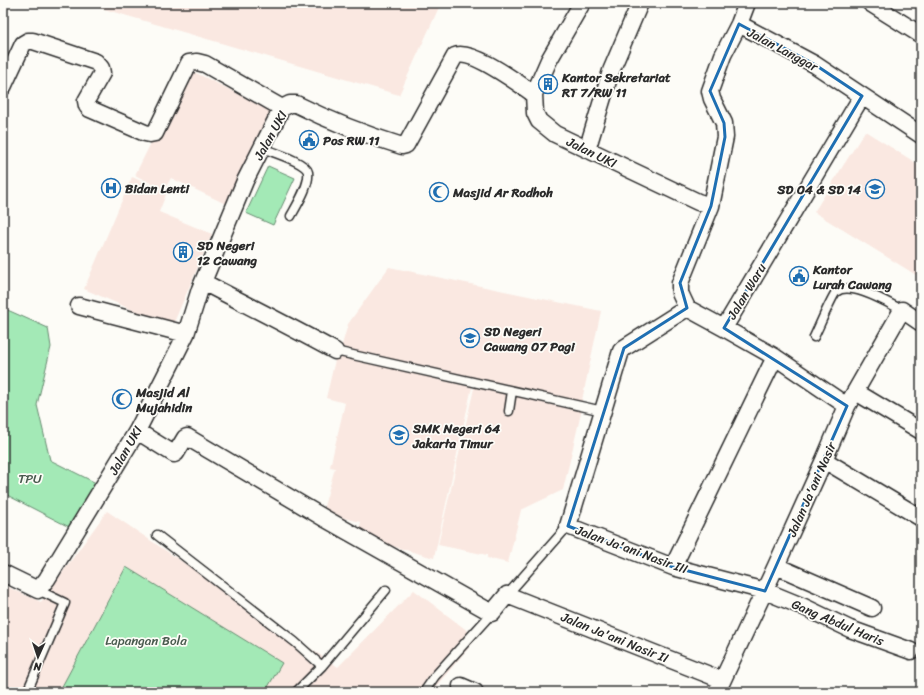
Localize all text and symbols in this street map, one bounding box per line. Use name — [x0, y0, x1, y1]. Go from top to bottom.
street label: Jalan Langgar — [742, 21, 823, 78]
place label: Kantor Sekretariat RT 7/RW 11 — [561, 66, 671, 104]
building icon: Kantor Sekretariat RT 7/RW 11 — [537, 73, 559, 95]
street label: Jalan UKI — [247, 106, 294, 165]
public building icon: Pos RW 11 — [298, 129, 320, 151]
place label: Pos RW 11 — [323, 129, 380, 152]
street label: Jalan UKI — [562, 130, 621, 175]
hospital icon: Bidan Lenti — [100, 177, 122, 199]
place label: Bidan Lenti — [125, 177, 191, 200]
place label: SD 04 & SD 14 — [776, 178, 862, 201]
school or university icon: SD 04 & SD 14 — [864, 178, 886, 200]
mosque icon: Masjid Ar Rodhoh — [428, 181, 450, 203]
place label: Masjid Ar Rodhoh — [452, 181, 553, 204]
place label: SD Negeri 12 Cawang — [196, 234, 258, 272]
building icon: SD Negeri 12 Cawang — [172, 241, 194, 263]
place label: Kantor Lurah Cawang — [812, 258, 892, 296]
street label: Jalan Waru — [720, 259, 772, 325]
public building icon: Kantor Lurah Cawang — [788, 265, 810, 287]
place label: SD Negeri Cawang 07 Pagi — [483, 320, 576, 358]
school or university icon: SD Negeri Cawang 07 Pagi — [459, 327, 481, 349]
place label: Masjid Al Mujahidin — [135, 381, 193, 419]
mosque icon: Masjid Al Mujahidin — [111, 388, 133, 410]
place label: SMK Negeri 64 Jakarta Timur — [412, 417, 501, 455]
street label: Jalan UKI — [102, 421, 149, 480]
school or university icon: SMK Negeri 64 Jakarta Timur — [388, 424, 410, 446]
street label: Jalan Ja'ani Nasir — [780, 437, 843, 541]
park label: TPU — [18, 467, 42, 490]
street label: Jalan Ja'ani Nasir III — [571, 518, 691, 581]
street label: Gang Abdul Haris — [788, 593, 889, 653]
street label: Jalan Ja'ani Nasir II — [557, 605, 672, 670]
park label: Lapangan Bola — [105, 629, 187, 652]
north arrow — [18, 637, 58, 677]
text: N — [33, 657, 43, 676]

